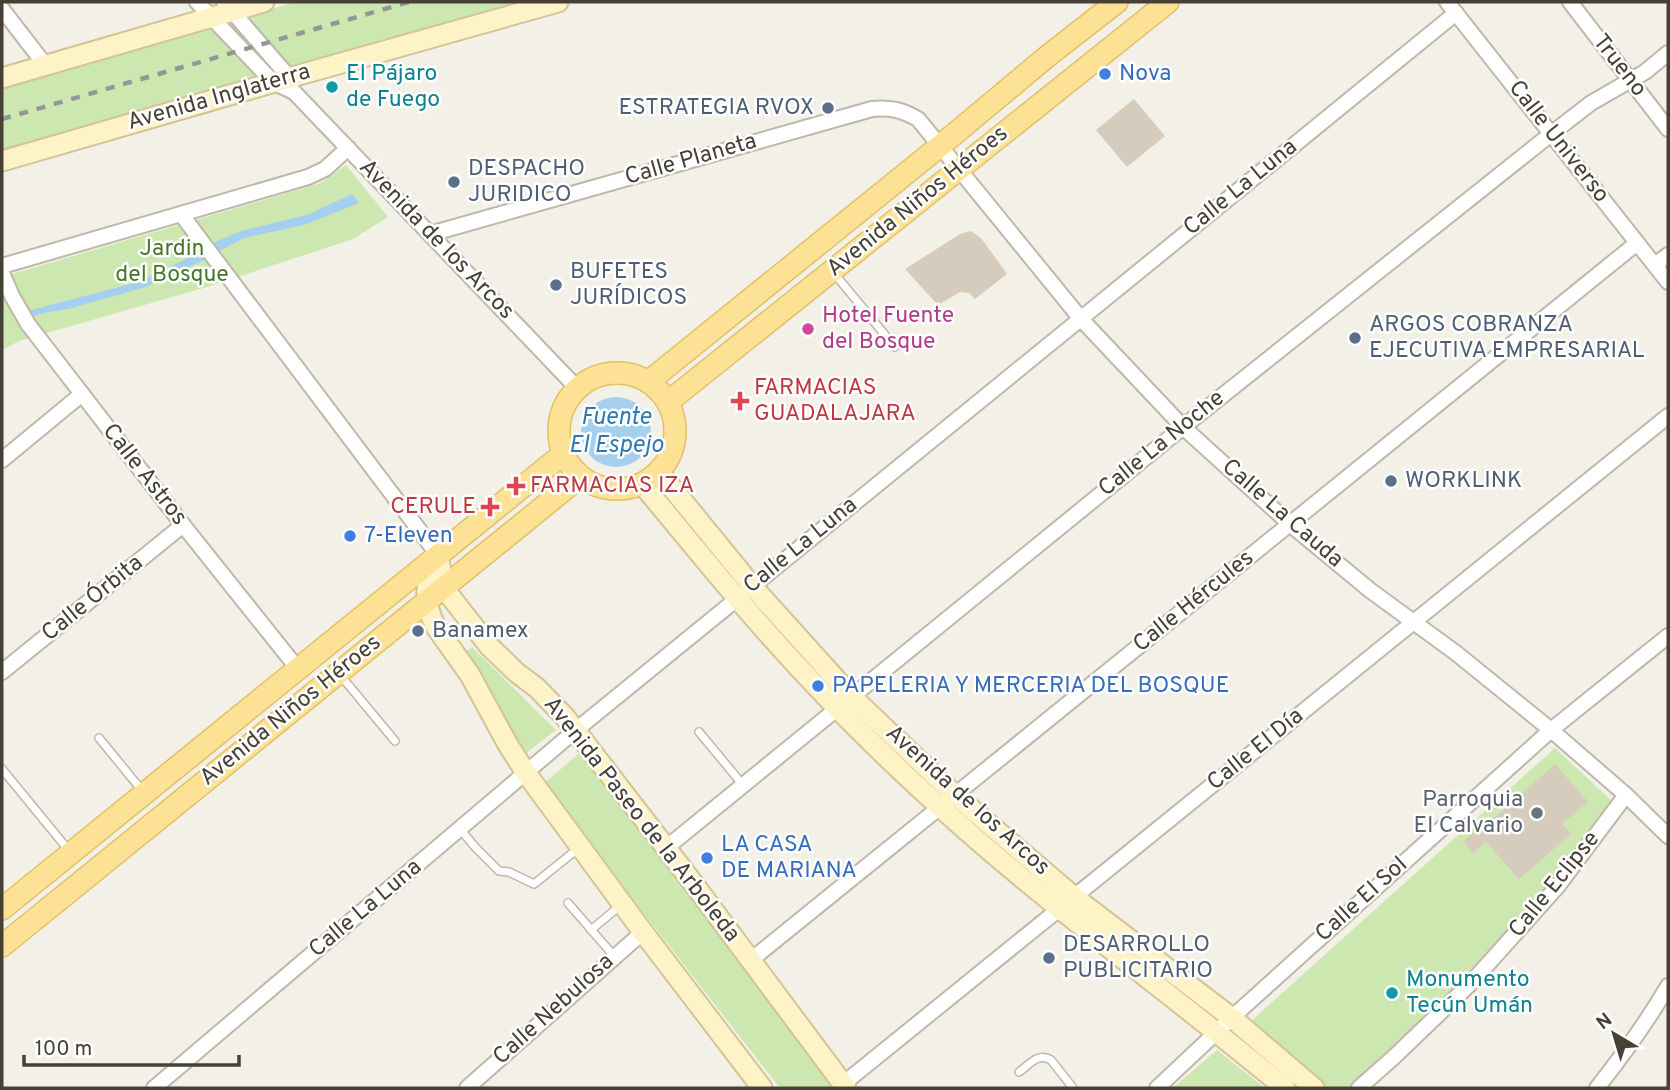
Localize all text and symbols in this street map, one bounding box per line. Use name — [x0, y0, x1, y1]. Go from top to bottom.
street label: Trueno — [1586, 29, 1652, 103]
street label: Avenida Inglaterra — [124, 58, 314, 138]
place label: El Pájaro de Fuego — [346, 60, 440, 115]
place label: Nova — [1119, 60, 1171, 89]
marker: Nova — [1097, 66, 1113, 82]
street label: Calle Universo — [1501, 75, 1615, 209]
marker: El Pájaro de Fuego — [324, 79, 340, 95]
place label: ESTRATEGIA RVOX — [618, 94, 814, 123]
marker: ESTRATEGIA RVOX — [820, 100, 836, 116]
street label: Avenida Niños Héroes — [822, 120, 1014, 284]
street label: Calle Planeta — [622, 127, 760, 193]
street label: Calle La Luna — [1178, 133, 1304, 243]
street label: Avenida de los Arcos — [352, 154, 520, 326]
place label: DESPACHO JURIDICO — [468, 155, 585, 210]
marker: DESPACHO JURIDICO — [446, 174, 462, 190]
park label: Jardin del Bosque — [115, 235, 229, 290]
place label: BUFETES JURÍDICOS — [570, 258, 687, 313]
marker: BUFETES JURÍDICOS — [548, 277, 564, 293]
place label: Hotel Fuente del Bosque — [822, 302, 954, 357]
place label: ARGOS COBRANZA EJECUTIVA EMPRESARIAL — [1369, 311, 1645, 366]
marker: Hotel Fuente del Bosque — [800, 321, 816, 337]
marker: ARGOS COBRANZA EJECUTIVA EMPRESARIAL — [1347, 330, 1363, 346]
place label: FARMACIAS GUADALAJARA — [754, 374, 916, 429]
street label: Calle La Noche — [1093, 384, 1231, 504]
marker: FARMACIAS GUADALAJARA — [732, 393, 748, 409]
water label: Fuente El Espejo — [569, 403, 663, 461]
street label: Calle Astros — [95, 418, 193, 532]
street label: Calle La Cauda — [1215, 453, 1349, 575]
place label: WORKLINK — [1405, 467, 1522, 496]
place label: FARMACIAS IZA — [530, 472, 694, 501]
marker: WORKLINK — [1383, 473, 1399, 489]
marker: FARMACIAS IZA — [508, 478, 524, 494]
street label: Calle La Luna — [738, 491, 864, 601]
place label: CERULE — [390, 493, 476, 522]
marker: CERULE — [482, 499, 498, 515]
place label: 7-Eleven — [364, 522, 453, 551]
marker: 7-Eleven — [342, 528, 358, 544]
street label: Calle Hércules — [1128, 545, 1260, 659]
street label: Calle Órbita — [35, 548, 149, 649]
place label: Banamex — [432, 617, 529, 646]
marker: Banamex — [410, 623, 426, 639]
street label: Avenida Niños Héroes — [195, 629, 387, 793]
place label: PAPELERIA Y MERCERIA DEL BOSQUE — [832, 672, 1230, 701]
marker: PAPELERIA Y MERCERIA DEL BOSQUE — [810, 678, 826, 694]
street label: Avenida Paseo de la Arboleda — [536, 692, 746, 948]
street label: Calle El Día — [1202, 702, 1310, 798]
street label: Avenida de los Arcos — [879, 719, 1055, 883]
place label: Parroquia El Calvario — [1414, 786, 1523, 841]
marker: Parroquia El Calvario — [1529, 805, 1545, 821]
street label: Calle Eclipse — [1503, 826, 1607, 944]
place label: LA CASA DE MARIANA — [721, 831, 857, 886]
marker: LA CASA DE MARIANA — [699, 850, 715, 866]
street label: Calle El Sol — [1310, 851, 1414, 949]
street label: Calle La Luna — [304, 853, 428, 965]
place label: DESARROLLO PUBLICITARIO — [1063, 931, 1213, 986]
street label: Calle Nebulosa — [488, 948, 620, 1072]
marker: DESARROLLO PUBLICITARIO — [1041, 950, 1057, 966]
place label: Monumento Tecún Umán — [1406, 966, 1533, 1021]
marker: Monumento Tecún Umán — [1384, 985, 1400, 1001]
north arrow — [1579, 999, 1649, 1069]
text: N — [1592, 1009, 1618, 1036]
scale bar — [24, 1024, 240, 1068]
text: 100 m — [35, 1036, 92, 1063]

